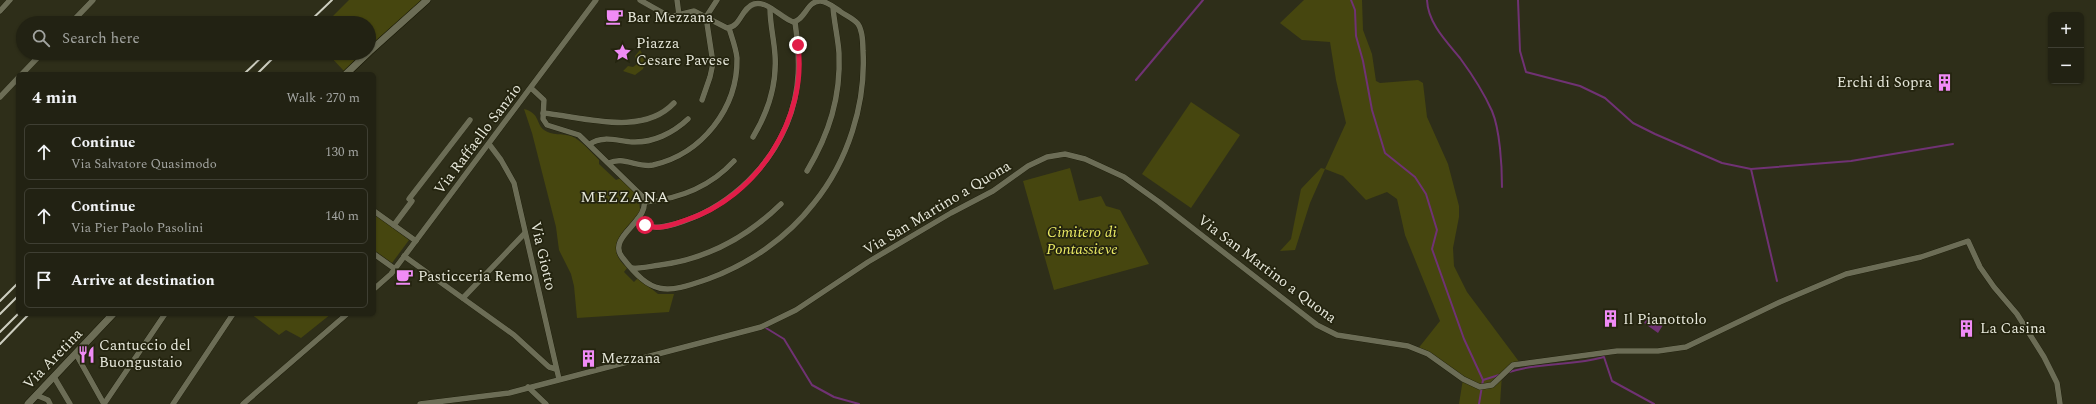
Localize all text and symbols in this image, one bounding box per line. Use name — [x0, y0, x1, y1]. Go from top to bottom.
place label: Bar Mezzana — [627, 6, 714, 29]
cafe icon: Bar Mezzana — [604, 7, 624, 27]
map controls — [2048, 12, 2084, 84]
button: + — [2048, 12, 2084, 48]
search box — [16, 16, 376, 60]
icon: search — [30, 27, 52, 49]
text: Search here — [62, 27, 140, 50]
place label: Piazza Cesare Pavese — [636, 32, 730, 72]
route end — [789, 36, 807, 54]
place icon: Piazza Cesare Pavese — [613, 42, 633, 62]
button: − — [2048, 48, 2084, 84]
place label: Erchi di Sopra — [1837, 71, 1933, 94]
building icon: Erchi di Sopra — [1935, 72, 1955, 92]
street label: Via Raffaello Sanzio — [429, 79, 527, 199]
text: 4 min — [32, 85, 77, 111]
text: Walk · 270 m — [286, 88, 360, 108]
text: Continue — [71, 131, 136, 154]
icon: ahead — [33, 141, 55, 163]
text: 130 m — [325, 142, 359, 162]
text: Via Salvatore Quasimodo — [71, 154, 217, 174]
street label: Via San Martino a Quona — [859, 154, 1016, 261]
district label: MEZZANA — [580, 185, 670, 209]
text: Continue — [71, 195, 136, 218]
icon: ahead — [33, 205, 55, 227]
text: 140 m — [325, 206, 359, 226]
street label: Via San Martino a Quona — [1193, 209, 1342, 329]
route start — [636, 216, 654, 234]
text: Via Pier Paolo Pasolini — [71, 218, 203, 238]
street label: Via Giotto — [524, 219, 562, 293]
park label: Cimitero di Pontassieve — [1046, 221, 1118, 261]
place label: Pasticceria Remo — [418, 265, 532, 288]
cafe icon: Pasticceria Remo — [395, 266, 415, 286]
icon: arrive — [33, 269, 55, 291]
text: Arrive at destination — [71, 269, 215, 292]
place label: Il Pianottolo — [1623, 308, 1707, 331]
building icon: Il Pianottolo — [1600, 309, 1620, 329]
place label: La Casina — [1980, 317, 2047, 340]
building icon: La Casina — [1957, 318, 1977, 338]
street label: Via Aretina — [18, 323, 89, 395]
place label: Cantuccio del Buongustaio — [99, 334, 191, 374]
restaurant icon: Cantuccio del Buongustaio — [76, 344, 96, 364]
place label: Mezzana — [601, 347, 661, 370]
building icon: Mezzana — [578, 348, 598, 368]

